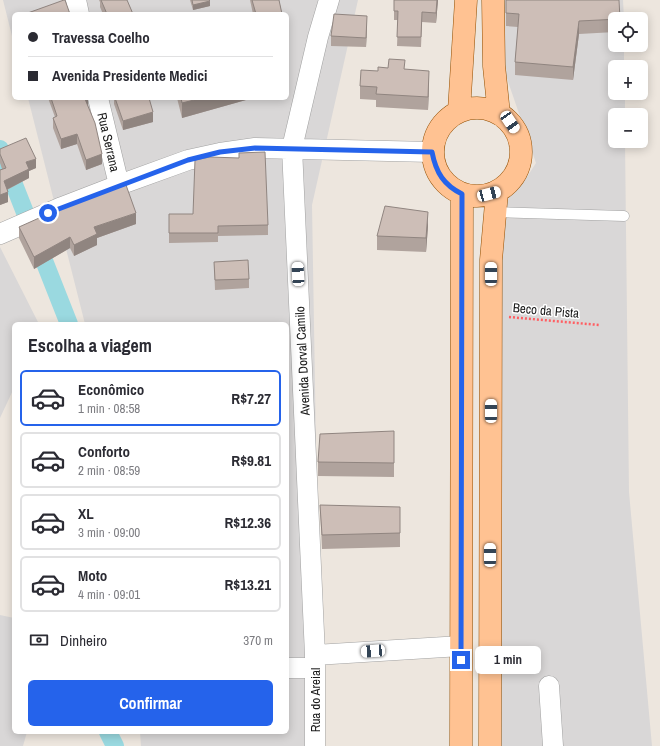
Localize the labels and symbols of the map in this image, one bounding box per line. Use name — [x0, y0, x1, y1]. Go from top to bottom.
car — [498, 109, 522, 135]
street label: Rua Serrana — [93, 111, 124, 174]
car — [476, 185, 502, 203]
route start — [39, 204, 57, 222]
car — [291, 262, 305, 286]
car — [485, 262, 497, 286]
street label: Beco da Pista — [512, 299, 580, 322]
street label: Avenida Dorval Camilo — [291, 306, 314, 417]
car — [485, 399, 497, 423]
car — [484, 543, 496, 567]
car — [361, 644, 385, 658]
callout: 1 min — [475, 646, 541, 674]
route end — [452, 651, 470, 669]
street label: Rua do Areial — [307, 668, 324, 732]

